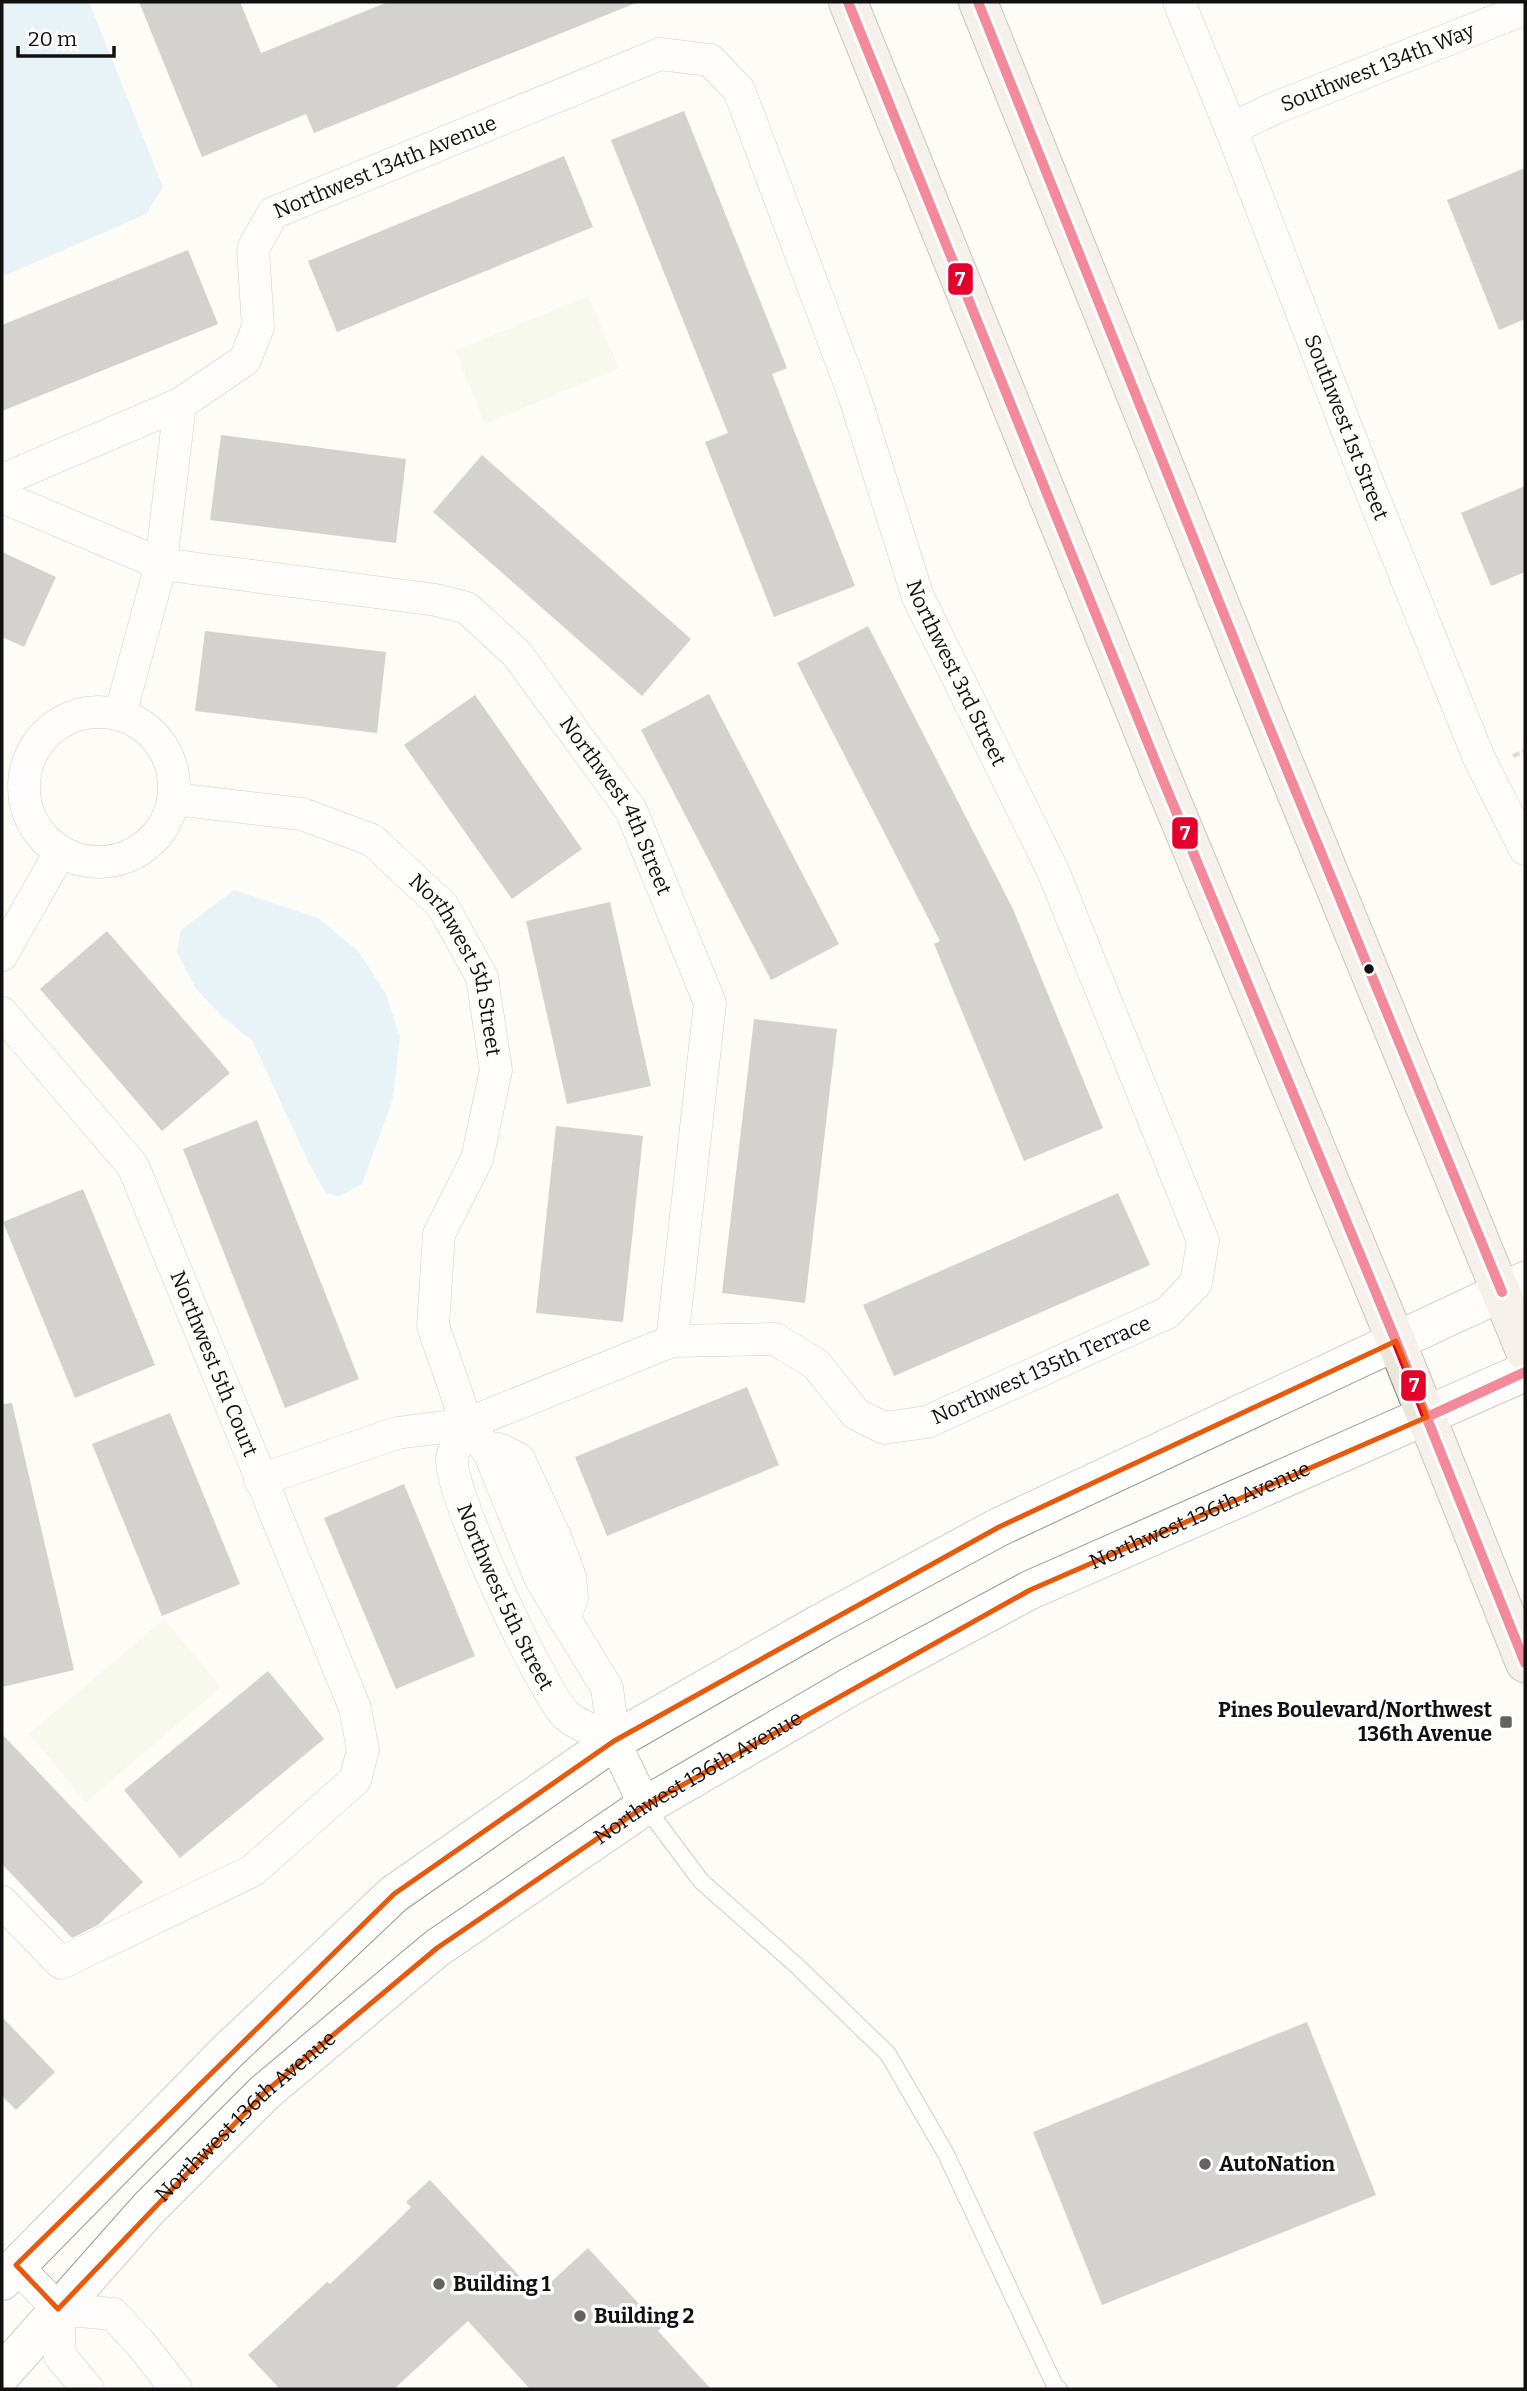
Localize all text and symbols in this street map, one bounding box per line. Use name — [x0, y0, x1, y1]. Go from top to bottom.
scale bar — [18, 14, 114, 58]
street label: Southwest 134th Way — [1277, 17, 1479, 117]
text: 20 m — [28, 26, 77, 52]
street label: Northwest 134th Avenue — [270, 110, 500, 224]
line badge: 7 — [947, 262, 974, 296]
text: 7 — [955, 268, 965, 291]
street label: Southwest 1st Street — [1299, 331, 1395, 524]
street label: Northwest 3rd Street — [900, 577, 1012, 771]
street label: Northwest 4th Street — [554, 711, 678, 899]
line badge: 7 — [1171, 816, 1199, 850]
text: 7 — [1180, 822, 1190, 845]
street label: Northwest 5th Street — [404, 868, 507, 1058]
unlabelled marker — [1362, 962, 1376, 976]
street label: Northwest 5th Court — [164, 1267, 264, 1461]
street label: Northwest 135th Terrace — [927, 1310, 1155, 1430]
line badge: 7 — [1400, 1369, 1427, 1402]
text: 7 — [1409, 1374, 1419, 1397]
street label: Northwest 136th Avenue — [1085, 1455, 1314, 1575]
street label: Northwest 5th Street — [451, 1500, 560, 1696]
place label: Pines Boulevard/Northwest 136th Avenue — [1218, 1697, 1493, 1747]
street label: Northwest 136th Avenue — [589, 1705, 807, 1850]
marker: Pines Boulevard/Northwest 136th Avenue — [1498, 1714, 1514, 1730]
street label: Northwest 136th Avenue — [150, 2025, 341, 2207]
place label: AutoNation — [1219, 2151, 1336, 2177]
marker: AutoNation — [1197, 2156, 1213, 2172]
place label: Building 1 — [453, 2271, 551, 2297]
marker: Building 1 — [431, 2276, 447, 2292]
place label: Building 2 — [594, 2303, 695, 2329]
marker: Building 2 — [572, 2308, 588, 2324]

